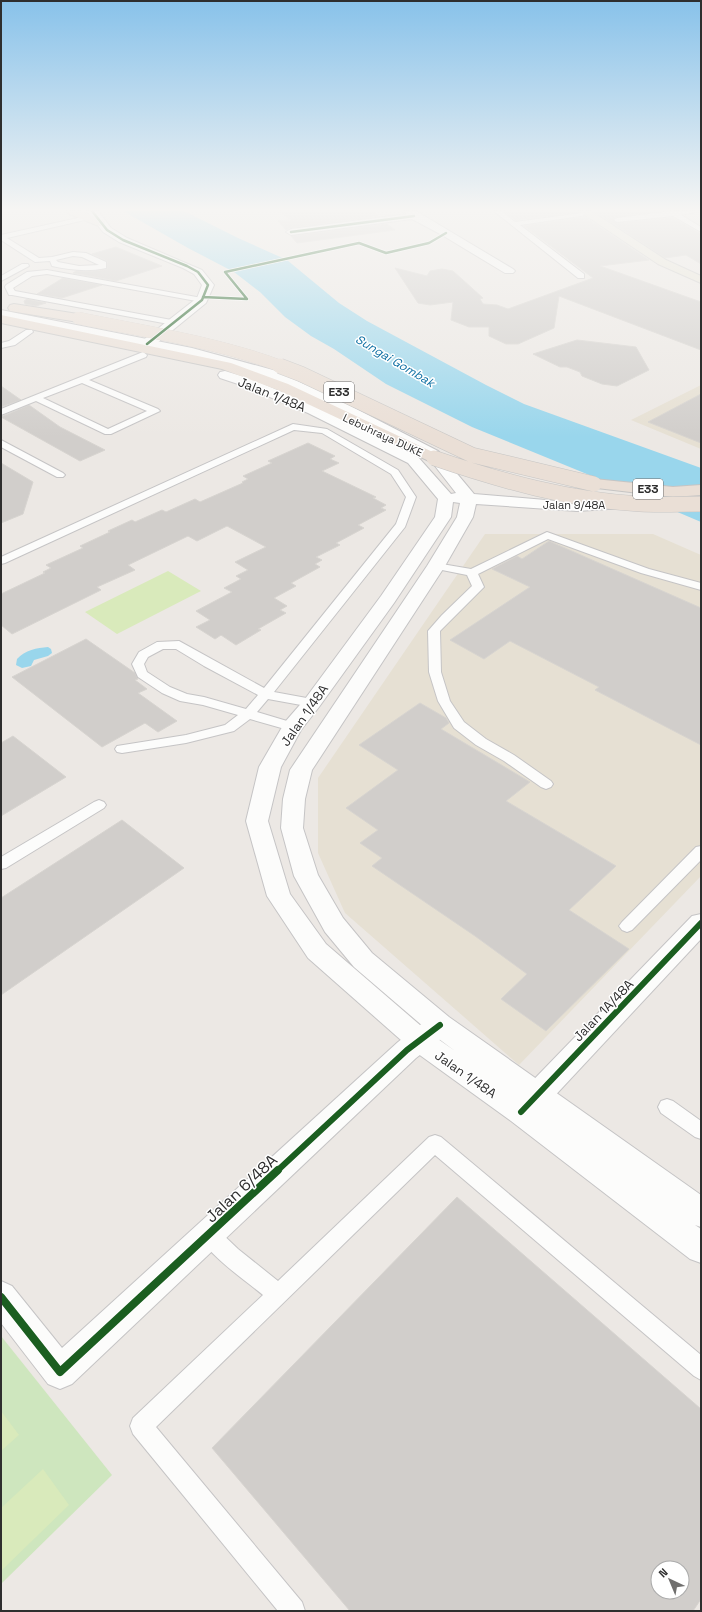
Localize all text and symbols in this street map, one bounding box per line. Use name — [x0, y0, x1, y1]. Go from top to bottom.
water label: Sungai Gombak — [353, 331, 439, 392]
street label: Jalan 1/48A — [235, 373, 308, 416]
road number: E33 — [324, 382, 354, 402]
street label: Lebuhraya DUKE — [341, 410, 425, 460]
road number: E33 — [633, 479, 663, 499]
street label: Jalan 9/48A — [543, 498, 605, 512]
street label: Jalan 1/48A — [277, 681, 332, 749]
street label: Jalan 1A/48A — [570, 976, 637, 1045]
street label: Jalan 1/48A — [432, 1047, 500, 1102]
street label: Jalan 6/48A — [201, 1150, 282, 1227]
north arrow — [650, 1560, 690, 1600]
text: N — [656, 1565, 671, 1580]

